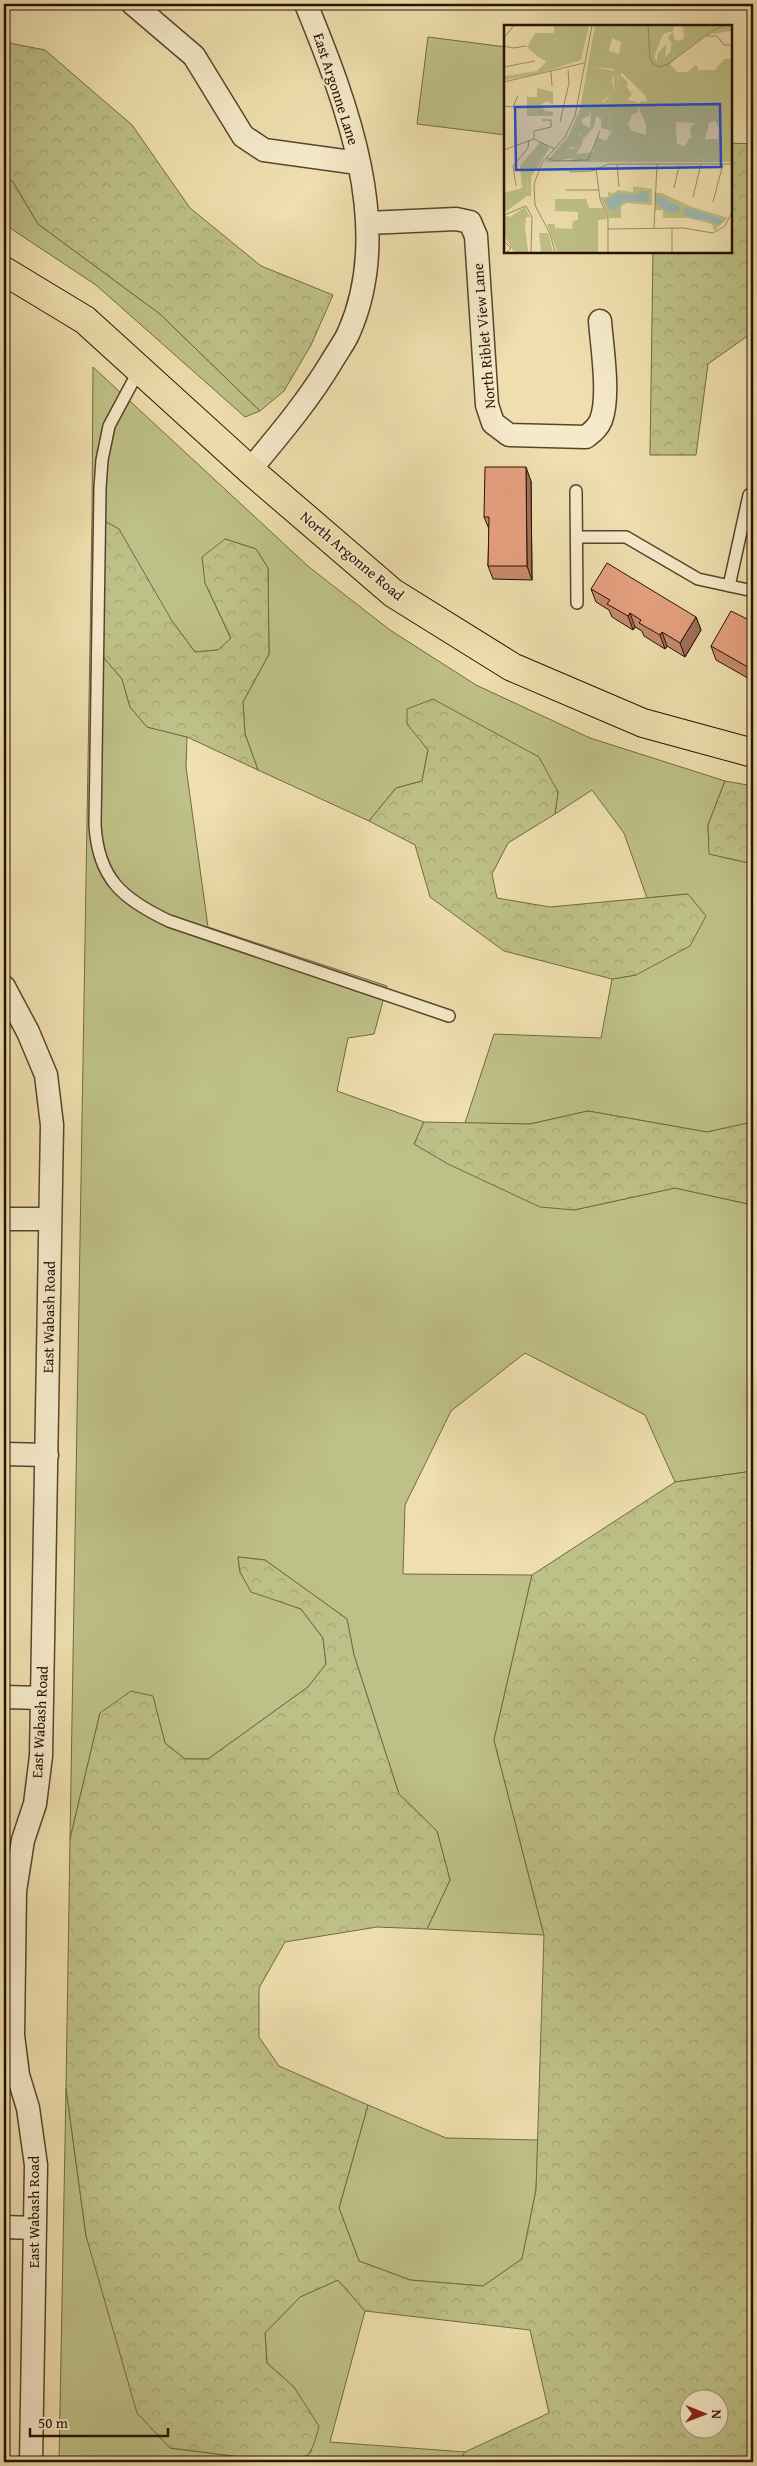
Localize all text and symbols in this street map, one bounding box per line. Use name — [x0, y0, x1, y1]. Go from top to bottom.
inset map — [504, 25, 732, 252]
street label: East Argonne Lane — [308, 30, 364, 148]
street label: North Riblet View Lane — [467, 262, 500, 410]
street label: North Argonne Road — [296, 506, 409, 605]
street label: East Wabash Road — [37, 1261, 60, 1373]
street label: East Wabash Road — [26, 1665, 53, 1779]
street label: East Wabash Road — [23, 2156, 44, 2268]
north arrow — [680, 2388, 730, 2438]
scale bar — [30, 2406, 168, 2438]
text: N — [707, 2409, 727, 2420]
text: 50 m — [38, 2412, 69, 2433]

